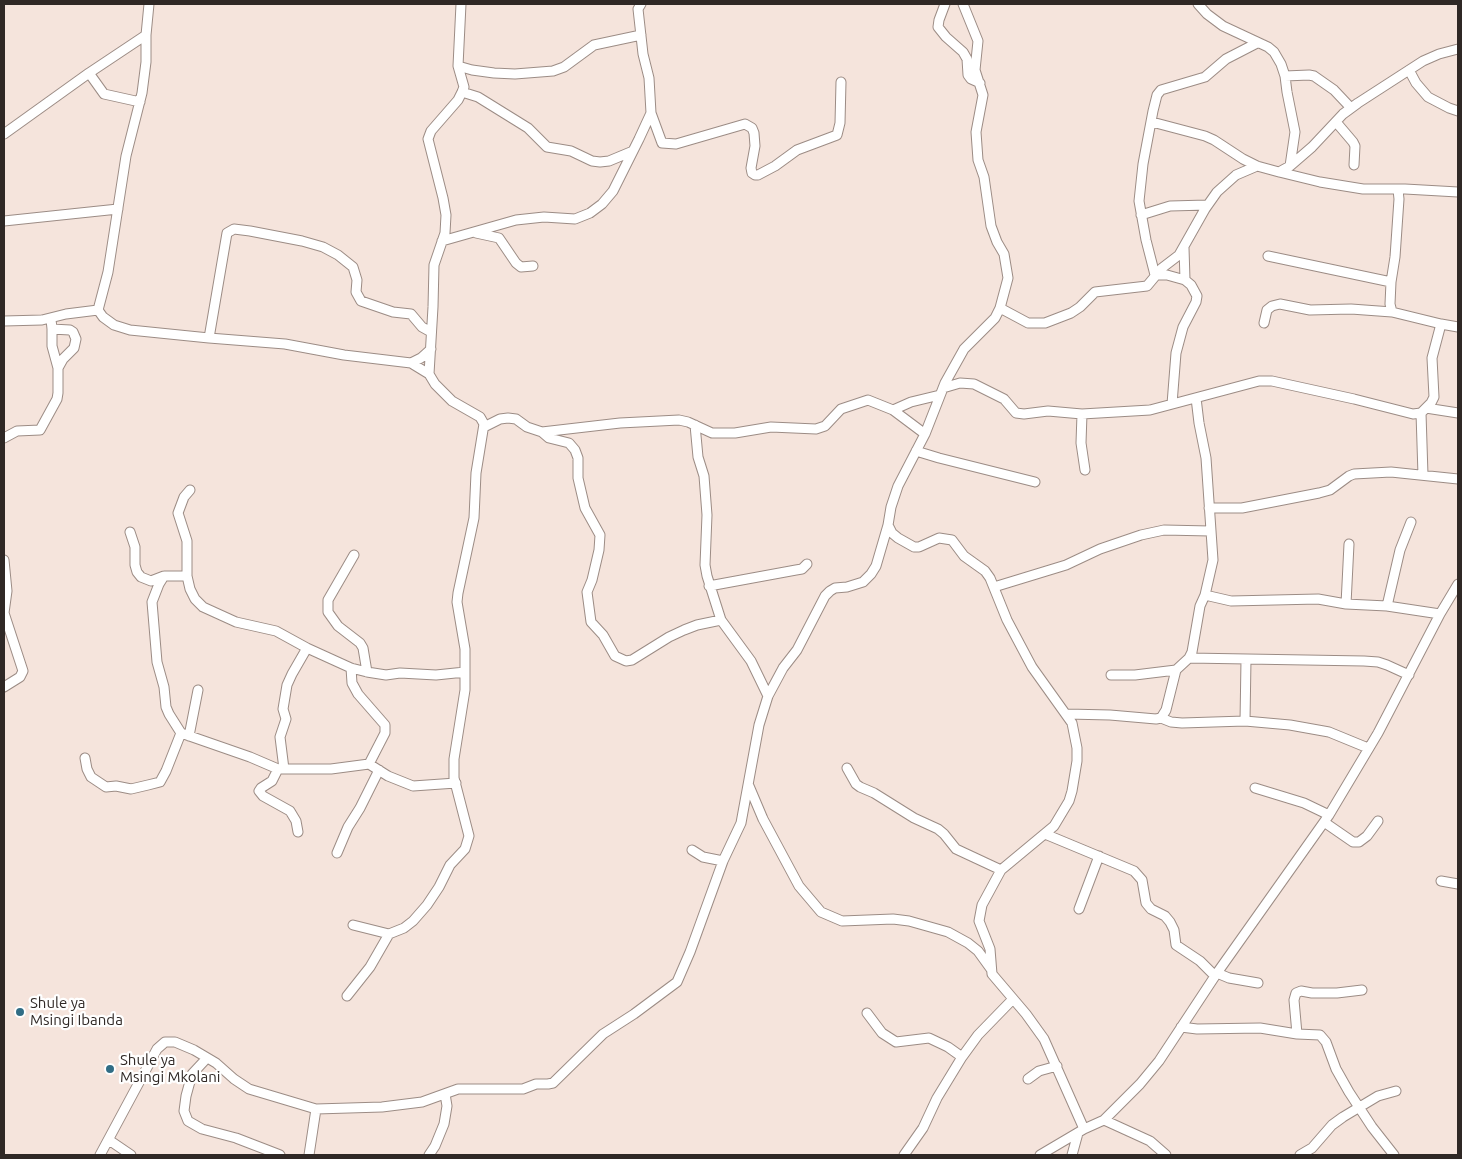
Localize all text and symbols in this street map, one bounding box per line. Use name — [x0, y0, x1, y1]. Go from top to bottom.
place label: Shule ya Msingi Ibanda — [30, 994, 123, 1029]
marker: Shule ya Msingi Ibanda — [14, 1006, 26, 1018]
place label: Shule ya Msingi Mkolani — [120, 1051, 220, 1086]
marker: Shule ya Msingi Mkolani — [104, 1063, 116, 1075]

